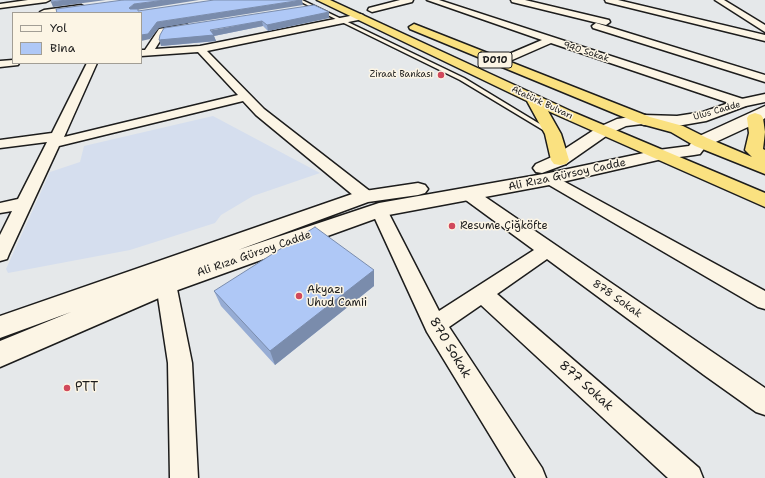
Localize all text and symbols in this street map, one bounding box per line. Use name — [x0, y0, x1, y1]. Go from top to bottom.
legend — [12, 12, 142, 64]
text: Yol — [50, 20, 67, 36]
text: Bina — [50, 40, 75, 56]
street label: 940 Sokak — [562, 40, 610, 64]
road number: D010 — [478, 52, 512, 68]
place label: Ziraat Bankası — [370, 70, 433, 80]
marker: Ziraat Bankası — [436, 70, 446, 80]
street label: Atatürk Bulvarı — [510, 84, 574, 122]
street label: Ulus Cadde — [692, 99, 742, 123]
street label: Ali Rıza Gürsoy Cadde — [507, 156, 627, 194]
place label: Resume Çiğköfte — [460, 219, 548, 233]
marker: Resume Çiğköfte — [447, 221, 457, 231]
street label: Ali Rıza Gürsoy Cadde — [195, 228, 313, 280]
street label: 878 Sokak — [590, 277, 644, 321]
place label: Akyazı Uhud Camii — [307, 283, 367, 309]
marker: Akyazı Uhud Camii — [294, 291, 304, 301]
street label: 870 Sokak — [426, 315, 474, 381]
street label: 877 Sokak — [556, 358, 616, 414]
place label: PTT — [75, 380, 98, 396]
marker: PTT — [62, 383, 72, 393]

